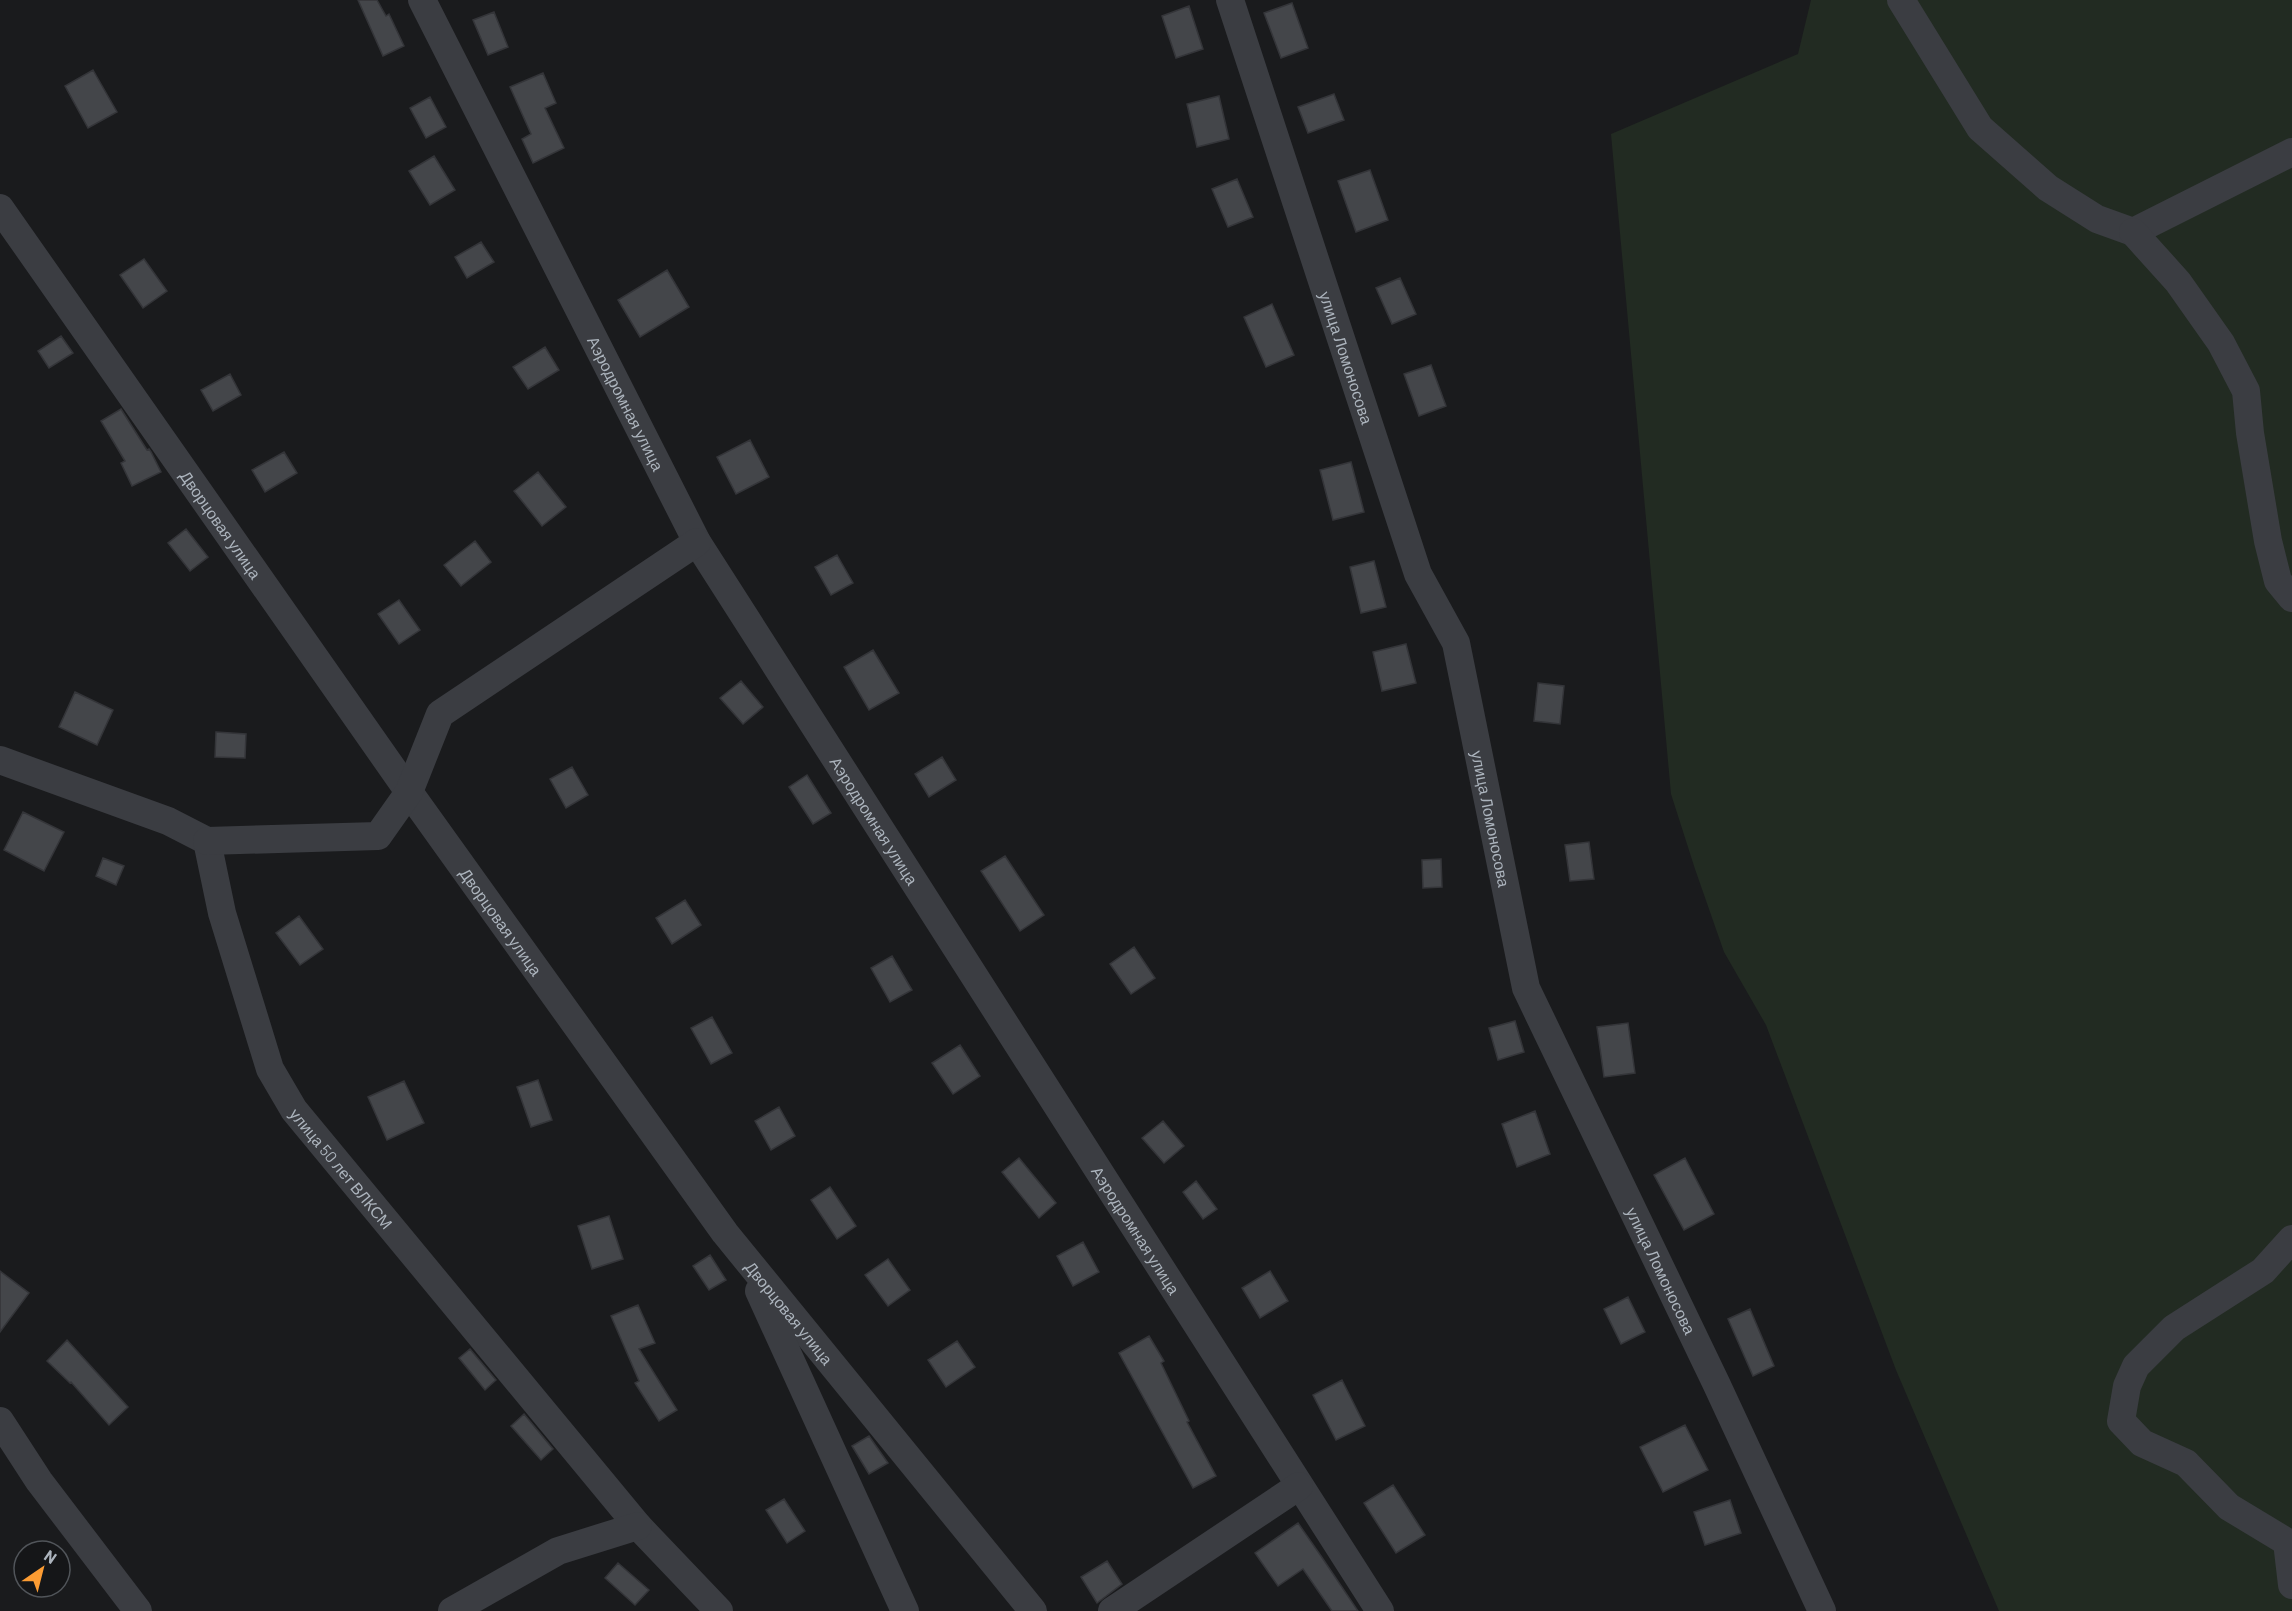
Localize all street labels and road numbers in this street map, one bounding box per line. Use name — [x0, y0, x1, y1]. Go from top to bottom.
street label: улица Ломоносова — [1316, 289, 1378, 426]
street label: Аэродромная улица — [584, 333, 669, 474]
street label: Дворцовая улица — [177, 466, 266, 582]
street label: улица Ломоносова — [1469, 749, 1515, 889]
street label: Аэродромная улица — [827, 753, 923, 888]
street label: Дворцовая улица — [457, 864, 547, 979]
street label: улица 50 лет ВЛКСМ — [287, 1104, 397, 1232]
street label: Аэродромная улица — [1088, 1162, 1184, 1298]
street label: улица Ломоносова — [1623, 1204, 1700, 1337]
street label: Дворцовая улица — [742, 1257, 838, 1368]

